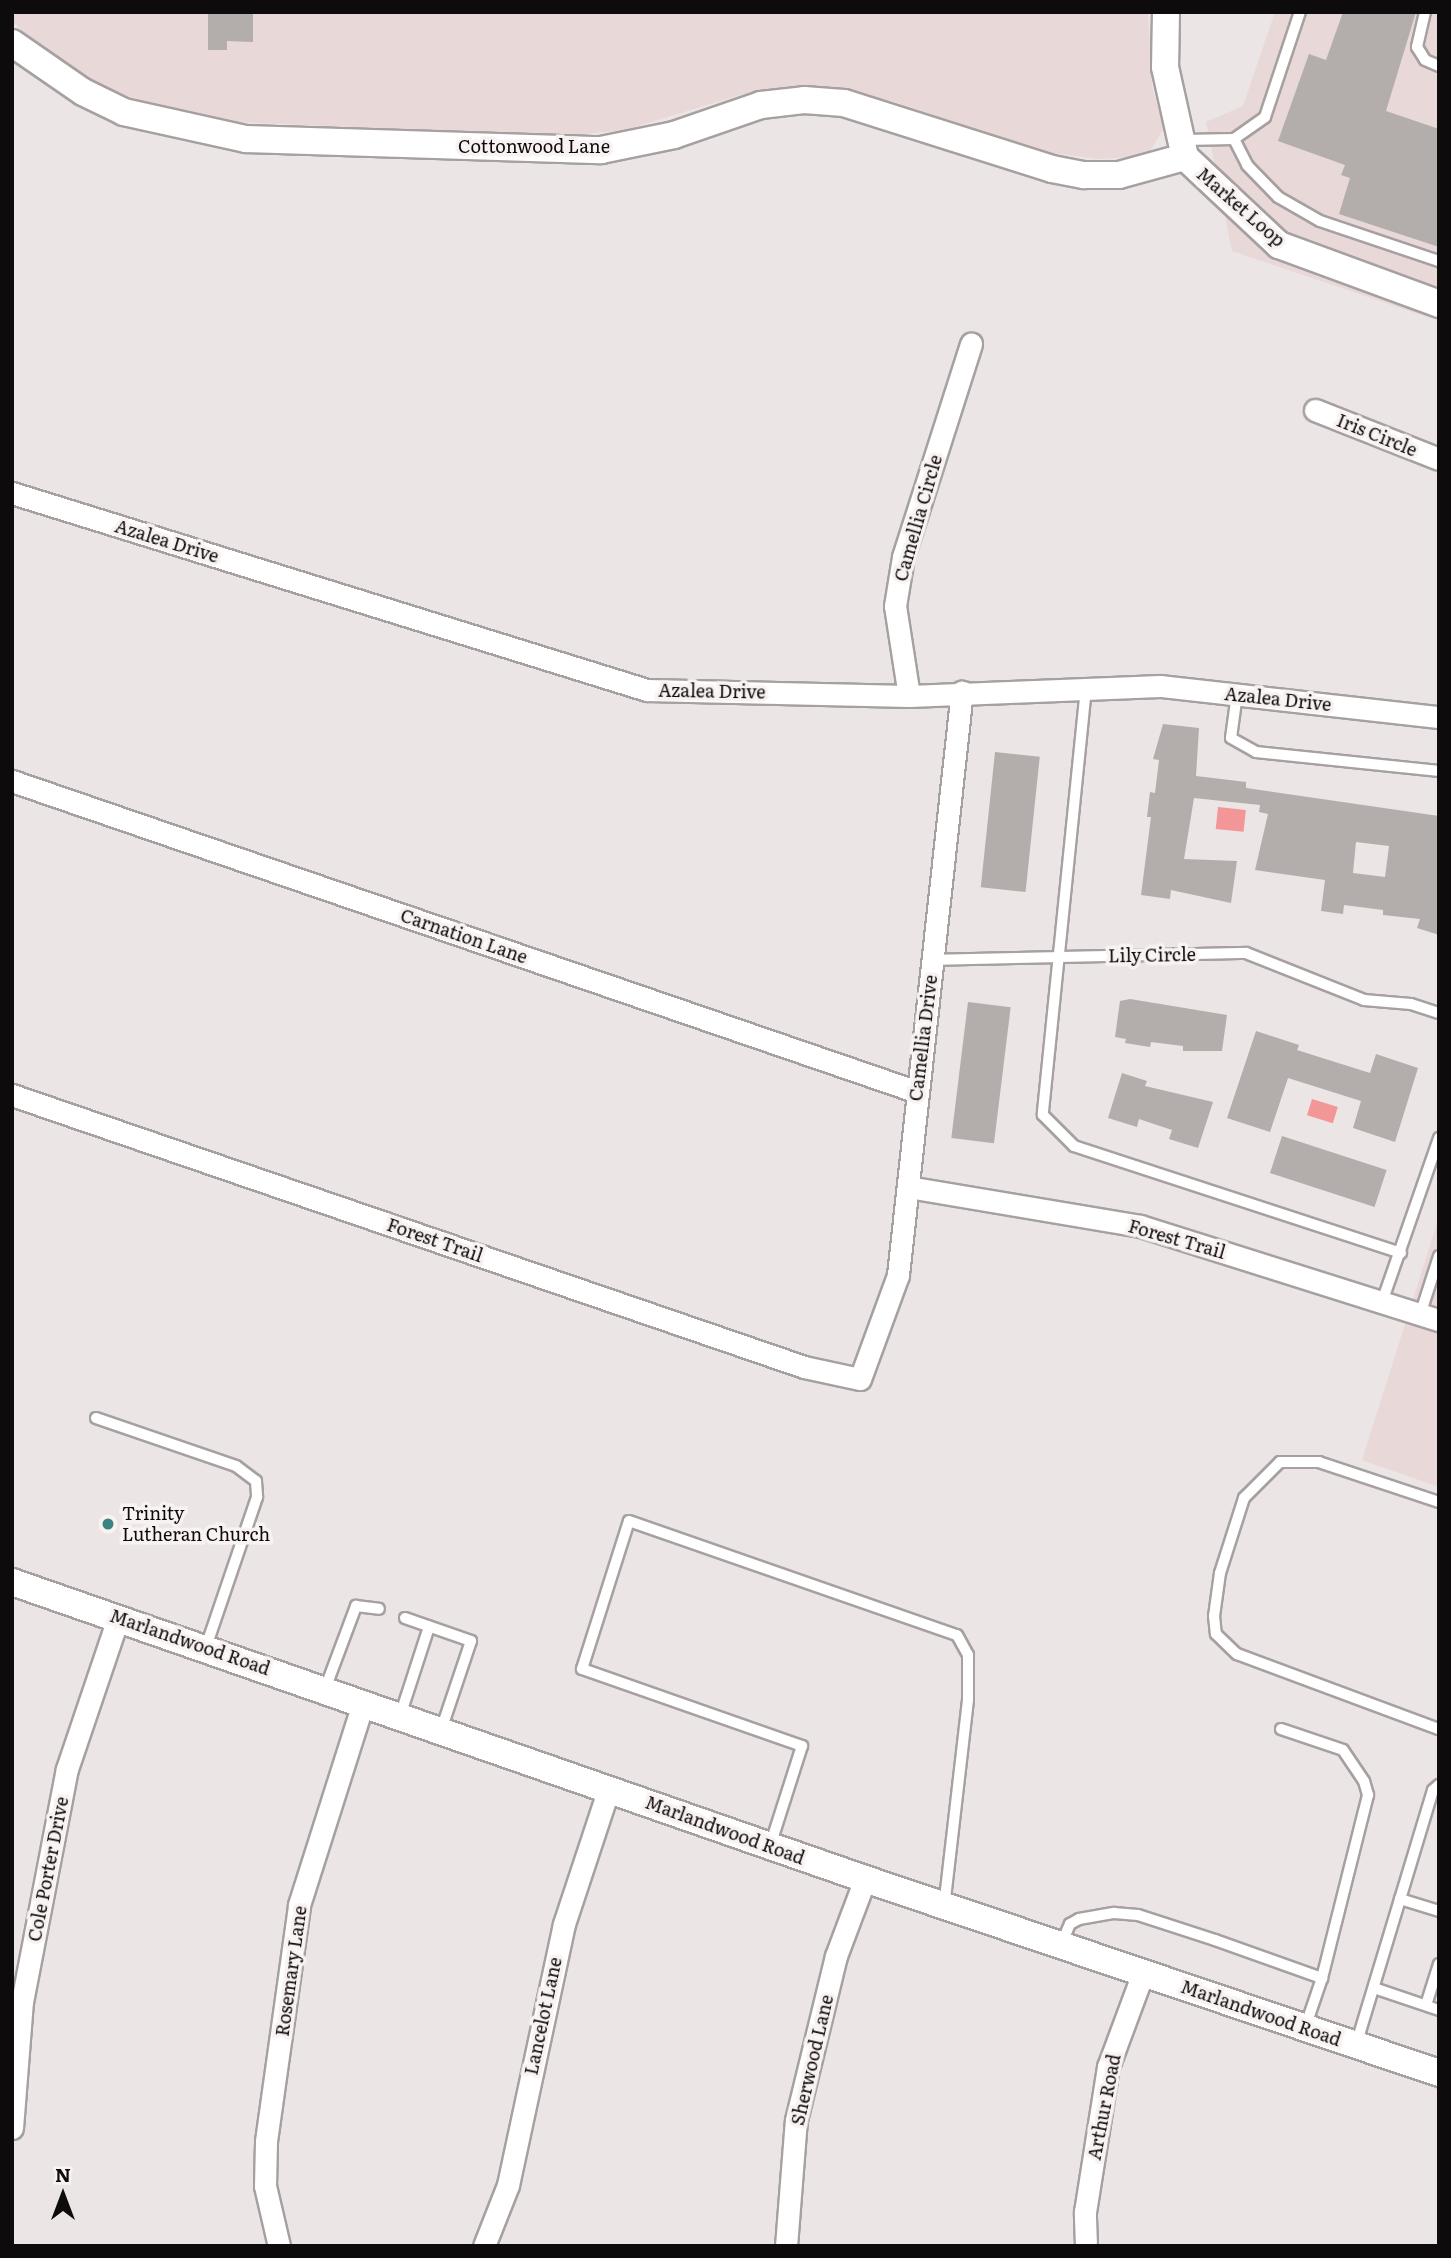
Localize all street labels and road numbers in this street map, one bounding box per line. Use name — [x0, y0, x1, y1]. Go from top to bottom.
street label: Cottonwood Lane — [458, 135, 610, 157]
street label: Market Loop — [1193, 163, 1289, 251]
street label: Iris Circle — [1334, 409, 1420, 461]
street label: Camellia Circle — [890, 452, 946, 584]
street label: Azalea Drive — [112, 515, 222, 567]
street label: Azalea Drive — [658, 679, 766, 703]
street label: Azalea Drive — [1223, 683, 1333, 715]
street label: Carnation Lane — [398, 904, 530, 968]
street label: Lily Circle — [1108, 943, 1196, 967]
street label: Camellia Drive — [905, 974, 941, 1102]
street label: Forest Trail — [384, 1214, 486, 1266]
street label: Forest Trail — [1126, 1215, 1228, 1263]
street label: Marlandwood Road — [107, 1604, 273, 1680]
street label: Marlandwood Road — [642, 1791, 808, 1869]
street label: Cole Porter Drive — [23, 1795, 73, 1943]
street label: Rosemary Lane — [271, 1904, 311, 2038]
street label: Lancelot Lane — [520, 1955, 566, 2077]
street label: Marlandwood Road — [1178, 1975, 1344, 2051]
street label: Sherwood Lane — [786, 1993, 838, 2127]
street label: Arthur Road — [1083, 2052, 1125, 2162]

